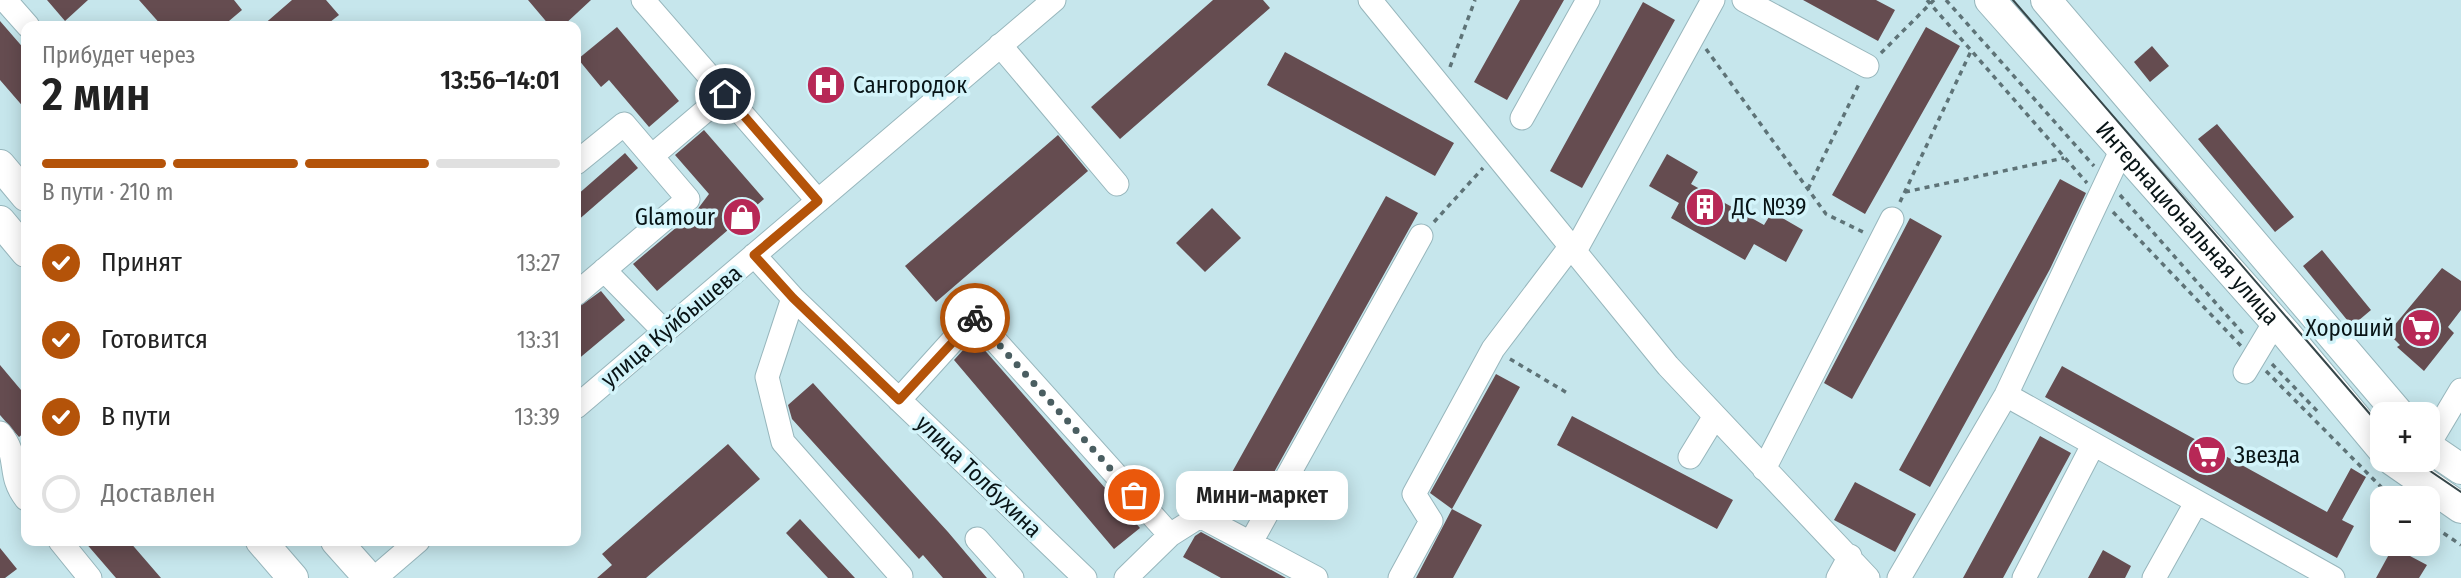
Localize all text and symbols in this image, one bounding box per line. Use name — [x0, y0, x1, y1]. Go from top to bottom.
text: Прибудет через — [42, 41, 195, 69]
pin — [695, 64, 755, 124]
hospital icon: Сангородок — [805, 64, 847, 106]
text: 13:56–14:01 — [440, 65, 560, 96]
text: 2 мин — [42, 67, 150, 122]
place label: Сангородок — [853, 71, 967, 99]
icon: home — [706, 75, 744, 113]
street label: Интернациональная улица — [2090, 115, 2285, 331]
text: В пути · 210 m — [42, 178, 174, 206]
building icon: ДС №39 — [1684, 186, 1726, 228]
place label: ДС №39 — [1731, 193, 1806, 221]
shop icon: Glamour — [721, 196, 763, 238]
place label: Glamour — [635, 203, 715, 231]
icon: check — [42, 244, 80, 282]
text: Принят — [101, 247, 182, 278]
text: 13:27 — [516, 249, 560, 277]
street label: улица Куйбышева — [595, 259, 747, 393]
courier — [940, 283, 1010, 353]
icon: bike — [956, 299, 994, 337]
supermarket icon: Хороший — [2400, 307, 2442, 349]
place label: Хороший — [2306, 314, 2394, 342]
icon: check — [42, 321, 80, 359]
text: Готовится — [101, 324, 208, 355]
text: 13:31 — [517, 326, 560, 354]
icon: check — [42, 398, 80, 436]
text: В пути — [101, 401, 171, 432]
map controls — [2370, 402, 2440, 556]
button: + — [2370, 402, 2440, 472]
text: 13:39 — [514, 403, 560, 431]
street label: улица Толбухина — [910, 409, 1048, 543]
supermarket icon: Звезда — [2186, 434, 2228, 476]
place label: Звезда — [2234, 441, 2300, 469]
pin — [1104, 465, 1164, 525]
callout: Мини-маркет — [1176, 470, 1348, 520]
icon: bag — [1115, 476, 1153, 514]
text: Доставлен — [101, 478, 216, 509]
text: Мини-маркет — [1196, 481, 1328, 509]
button: − — [2370, 486, 2440, 556]

